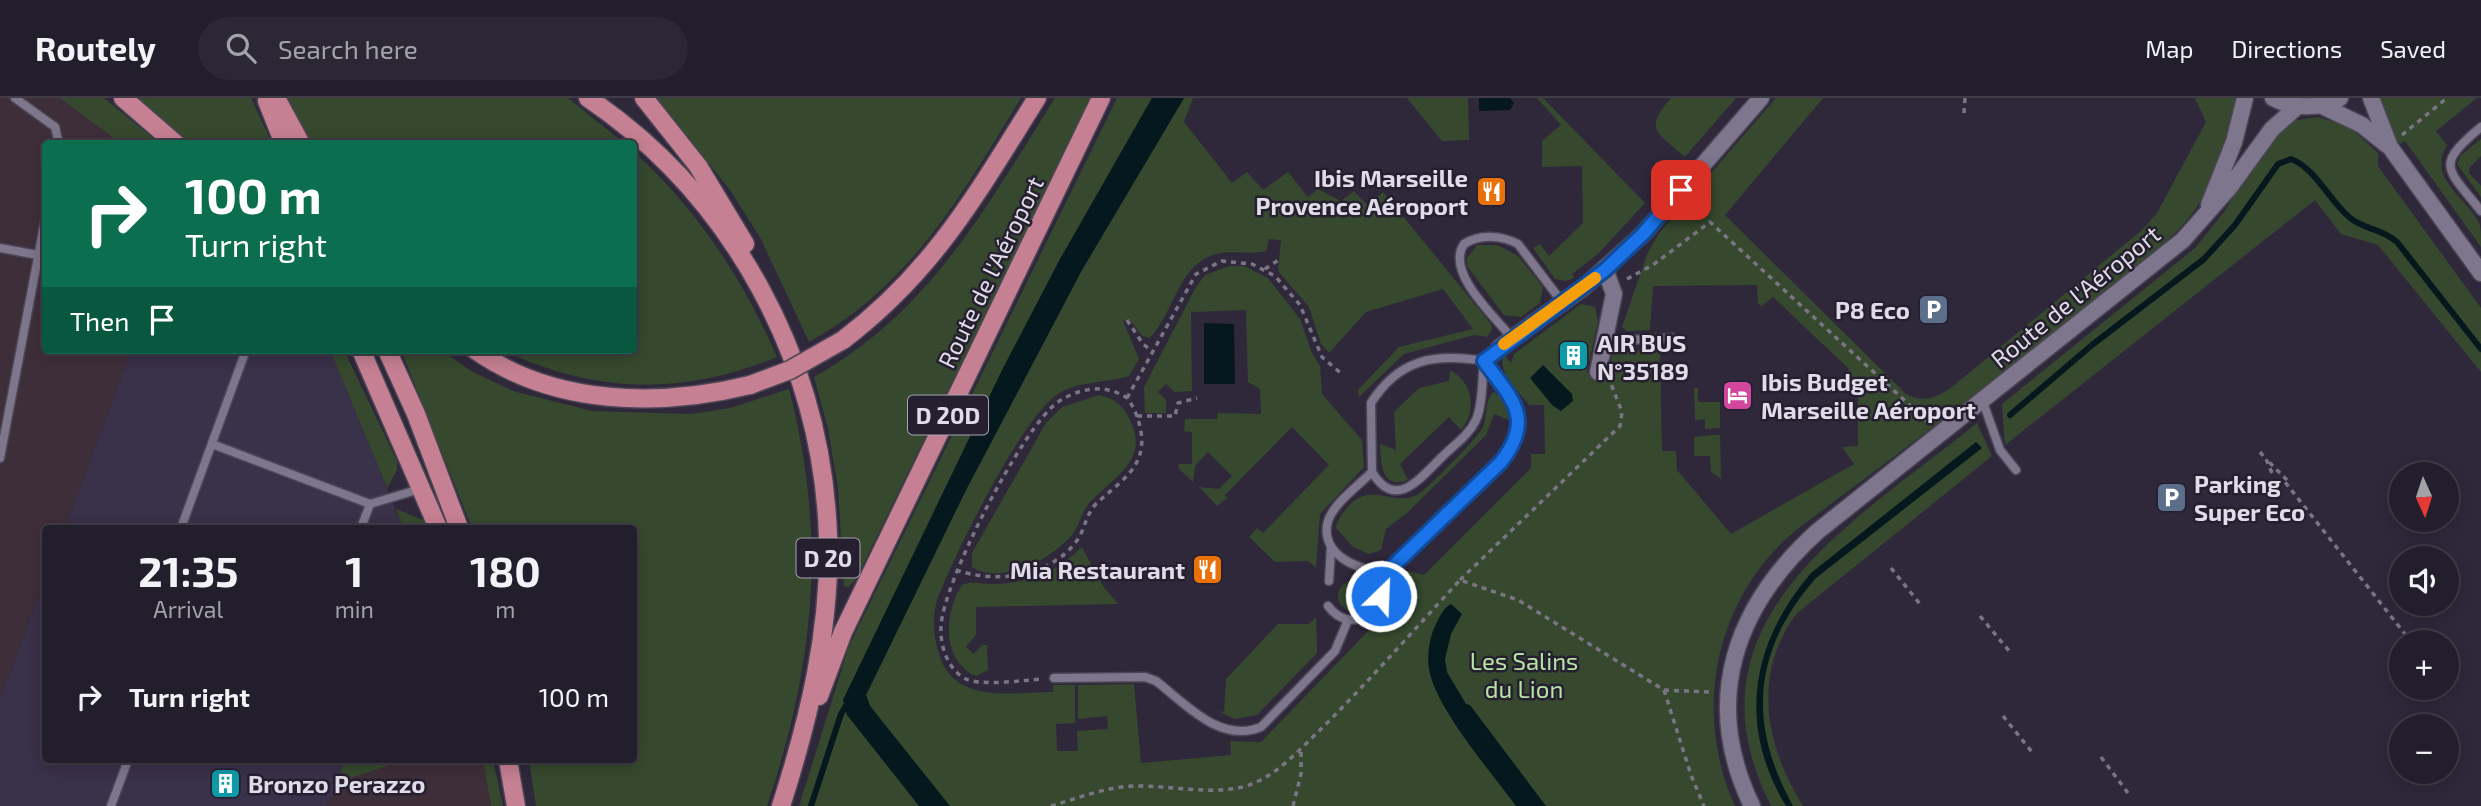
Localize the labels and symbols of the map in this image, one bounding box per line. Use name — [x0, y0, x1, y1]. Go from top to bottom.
pin — [1651, 160, 1711, 220]
place label: Ibis Marseille Provence Aéroport — [1256, 163, 1468, 220]
street label: Route de l'Aéroport — [931, 172, 1049, 372]
restaurant icon: Ibis Marseille Provence Aéroport — [1474, 174, 1508, 208]
street label: Route de l'Aéroport — [1985, 219, 2165, 373]
parking icon: P8 Eco — [1916, 292, 1950, 326]
place label: P8 Eco — [1835, 295, 1910, 324]
place label: AIR BUS N°35189 — [1597, 328, 1689, 385]
building icon: AIR BUS N°35189 — [1557, 339, 1591, 373]
place label: Ibis Budget Marseille Aéroport — [1761, 367, 1976, 424]
hotel icon: Ibis Budget Marseille Aéroport — [1721, 378, 1755, 412]
road number: D 20D — [908, 396, 988, 434]
north arrow — [2389, 462, 2459, 532]
place label: Parking Super Eco — [2194, 469, 2305, 526]
parking icon: Parking Super Eco — [2154, 480, 2188, 514]
road number: D 20 — [796, 538, 860, 578]
restaurant icon: Mia Restaurant — [1191, 552, 1225, 586]
place label: Mia Restaurant — [1010, 555, 1185, 584]
position arrow — [1344, 559, 1418, 633]
park label: Les Salins du Lion — [1470, 646, 1578, 703]
building icon: Bronzo Perazzo — [208, 766, 242, 800]
place label: Bronzo Perazzo — [248, 769, 425, 798]

